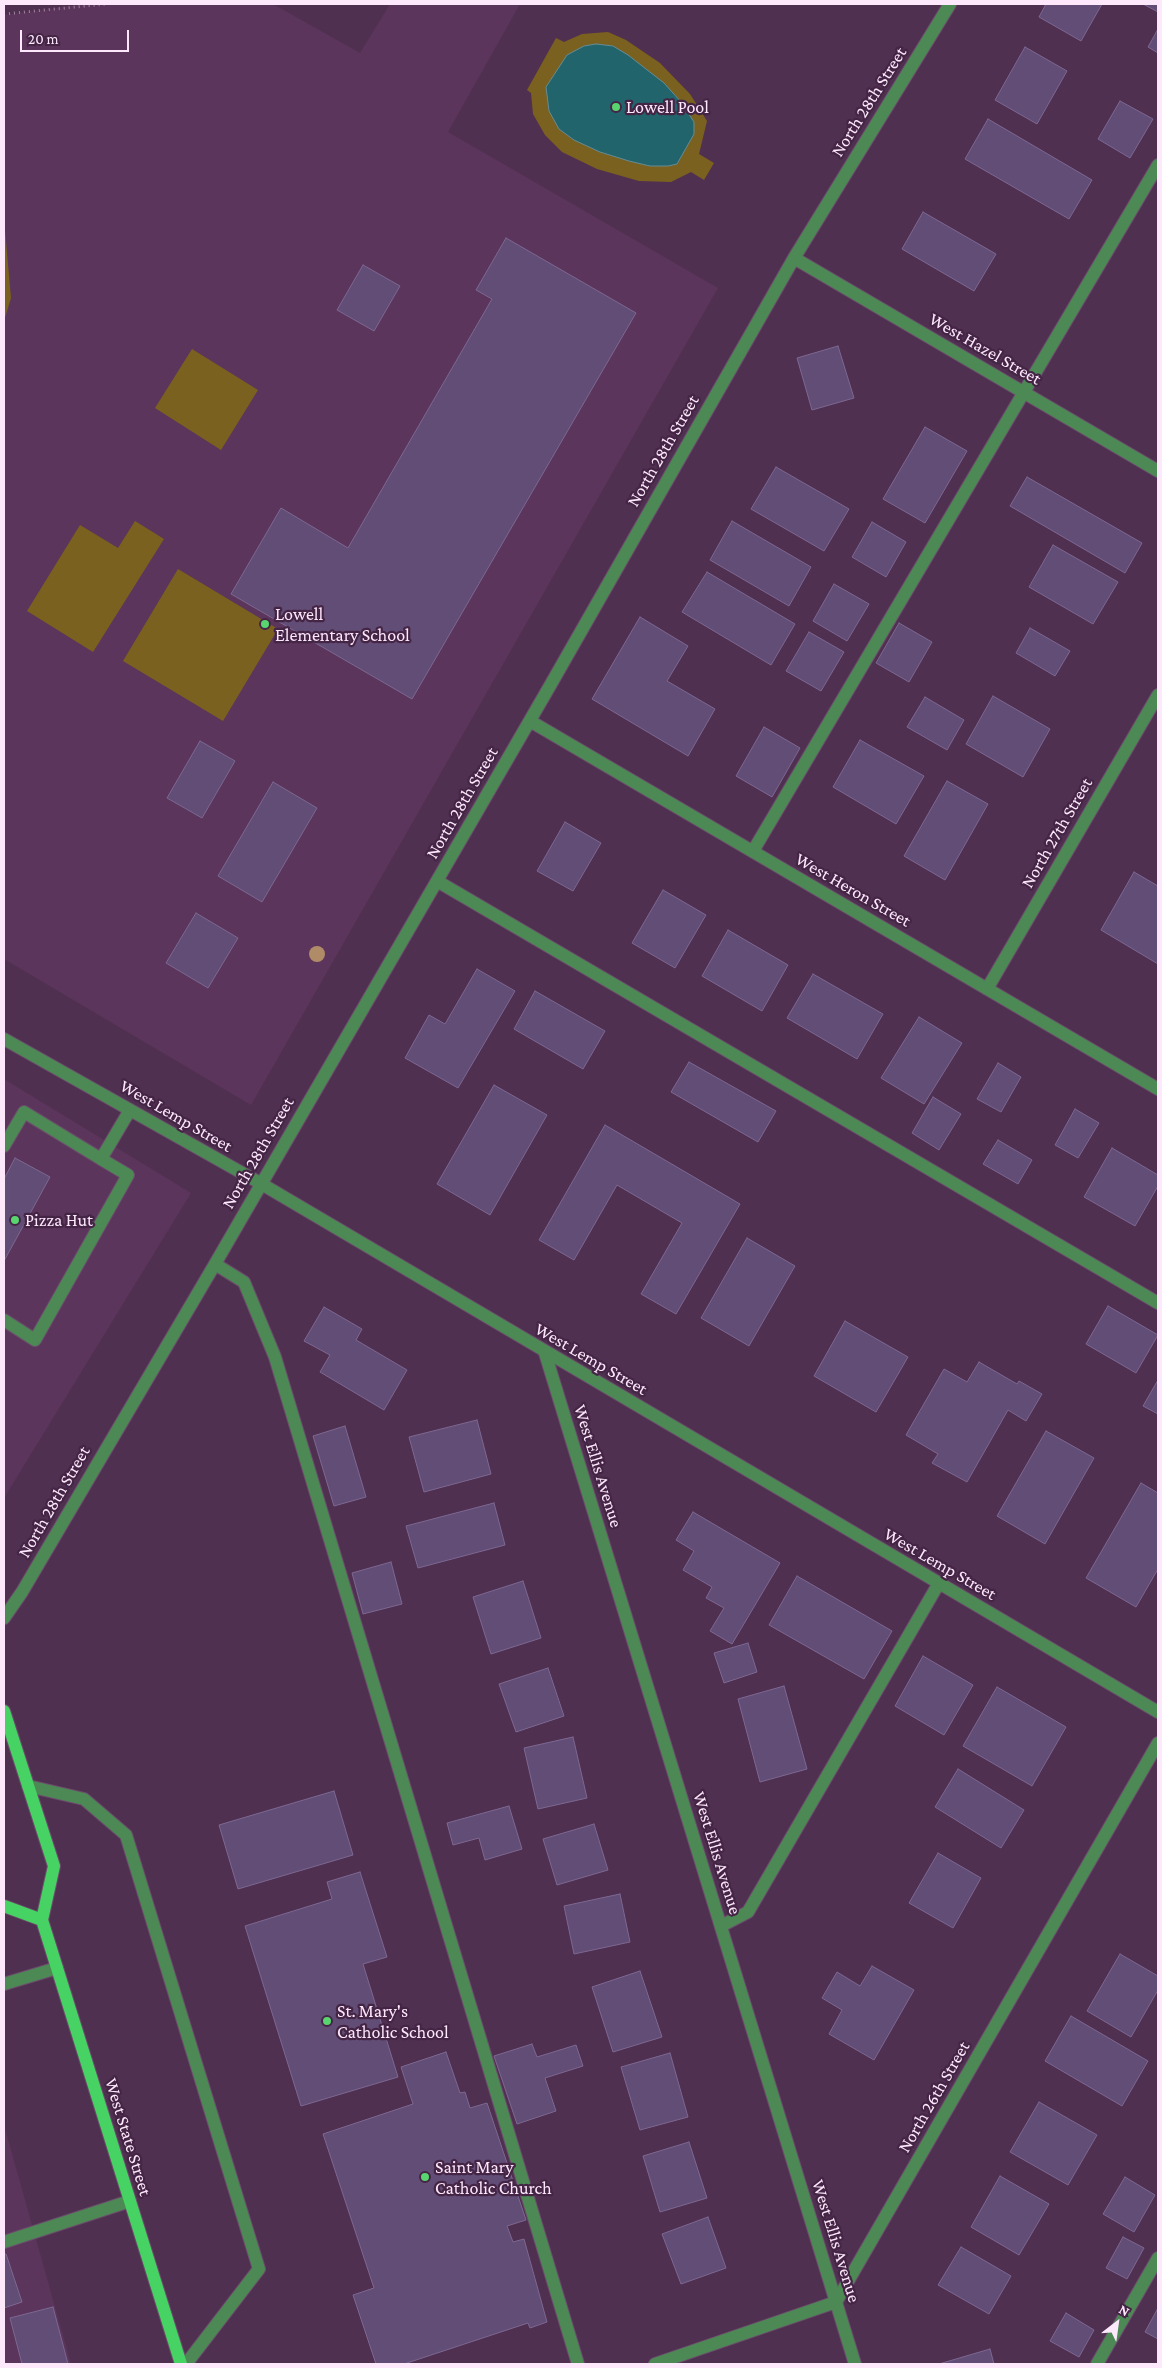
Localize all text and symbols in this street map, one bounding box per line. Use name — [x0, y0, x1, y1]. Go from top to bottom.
scale bar — [22, 20, 131, 52]
text: 20 m — [28, 31, 59, 47]
street label: North 28th Street — [827, 43, 911, 161]
place label: Lowell Pool — [626, 96, 709, 118]
marker: Lowell Pool — [610, 101, 622, 113]
street label: West Hazel Street — [925, 308, 1045, 390]
street label: North 28th Street — [622, 391, 704, 511]
place label: Lowell Elementary School — [275, 603, 410, 646]
marker: Lowell Elementary School — [259, 618, 271, 630]
street label: North 28th Street — [421, 743, 503, 863]
street label: North 27th Street — [1017, 774, 1097, 892]
street label: West Heron Street — [791, 848, 915, 932]
street label: West Lemp Street — [116, 1075, 236, 1157]
street label: North 28th Street — [217, 1093, 299, 1213]
place label: Pizza Hut — [25, 1209, 93, 1231]
marker: Pizza Hut — [9, 1214, 21, 1226]
street label: West Lemp Street — [531, 1318, 651, 1400]
street label: West Ellis Avenue — [569, 1402, 627, 1530]
street label: North 28th Street — [13, 1442, 95, 1562]
street label: West Lemp Street — [880, 1523, 1000, 1605]
street label: West Ellis Avenue — [688, 1789, 746, 1917]
place label: St. Mary's Catholic School — [337, 2000, 449, 2042]
marker: St. Mary's Catholic School — [321, 2015, 333, 2027]
street label: North 26th Street — [893, 2038, 975, 2156]
street label: West State Street — [100, 2076, 156, 2198]
place label: Saint Mary Catholic Church — [435, 2156, 552, 2198]
marker: Saint Mary Catholic Church — [419, 2171, 431, 2183]
street label: West Ellis Avenue — [807, 2177, 865, 2305]
north arrow — [1092, 2298, 1142, 2348]
text: N — [1116, 2301, 1133, 2319]

